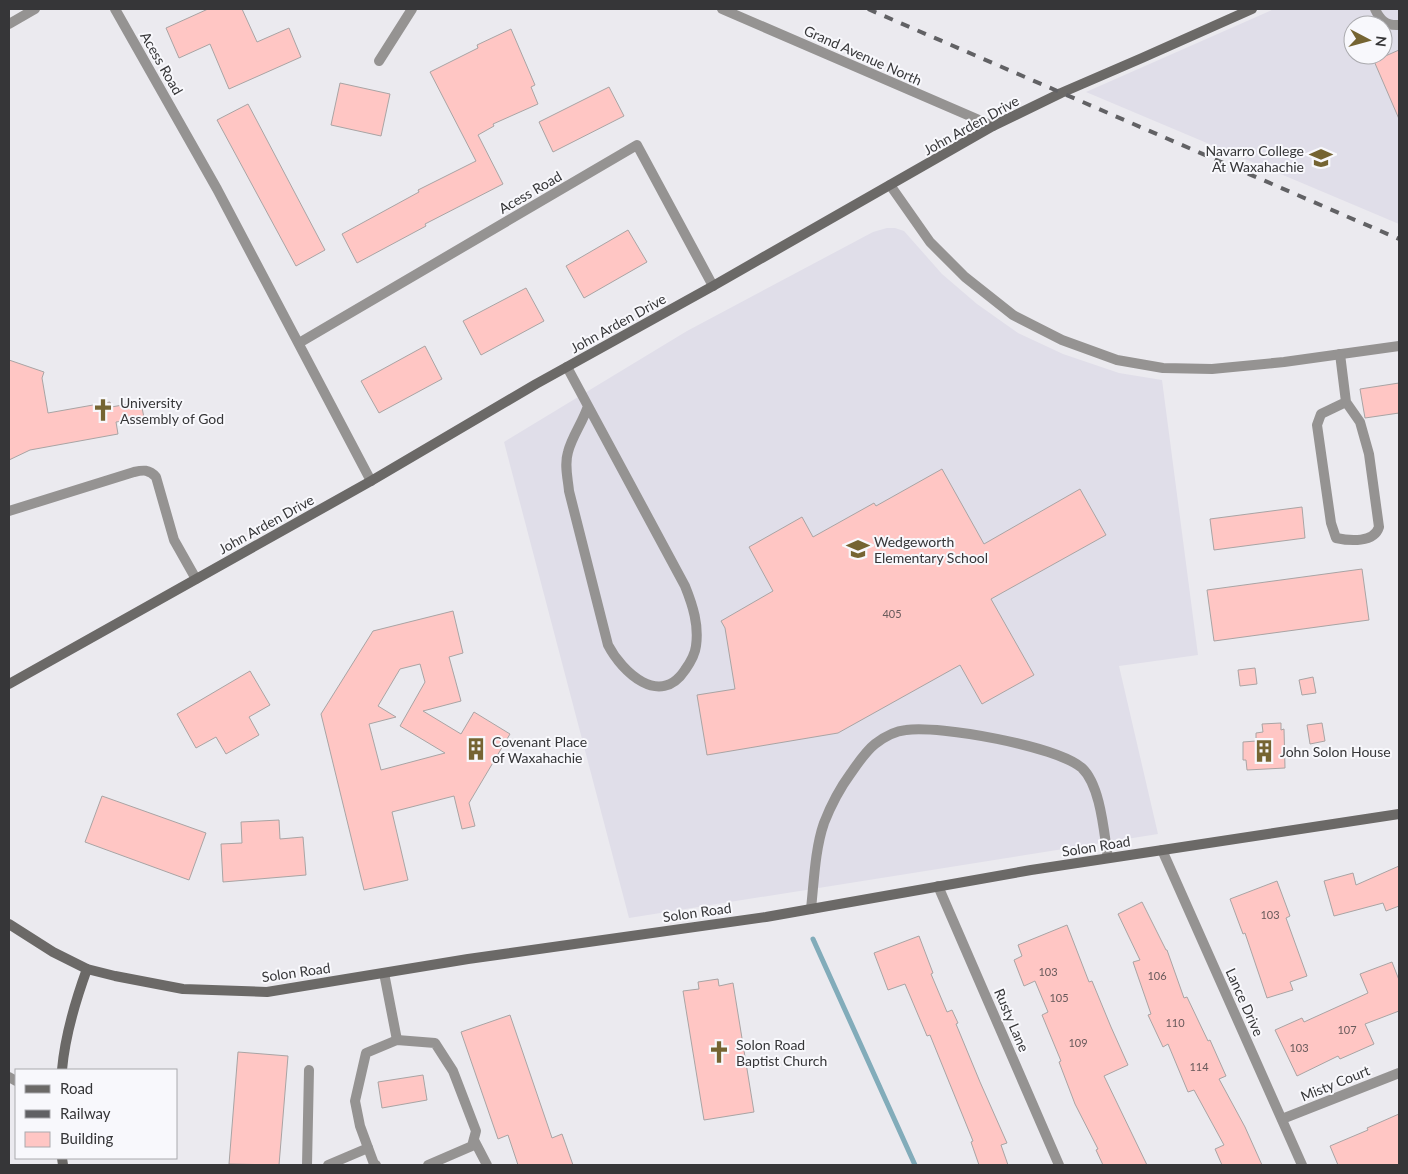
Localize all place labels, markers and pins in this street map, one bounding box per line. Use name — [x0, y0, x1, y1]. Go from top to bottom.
place label: Navarro College At Waxahachie — [1206, 142, 1304, 175]
school or university icon: Navarro College At Waxahachie — [1308, 145, 1334, 171]
place label: University Assembly of God — [120, 394, 224, 427]
church icon: University Assembly of God — [90, 397, 116, 423]
place label: Wedgeworth Elementary School — [874, 533, 988, 566]
school or university icon: Wedgeworth Elementary School — [845, 536, 871, 562]
place label: Covenant Place of Waxahachie — [492, 733, 587, 766]
building icon: Covenant Place of Waxahachie — [463, 736, 489, 762]
building icon: John Solon House — [1251, 738, 1277, 764]
place label: John Solon House — [1280, 743, 1391, 760]
place label: Solon Road Baptist Church — [736, 1036, 827, 1069]
church icon: Solon Road Baptist Church — [706, 1039, 732, 1065]

